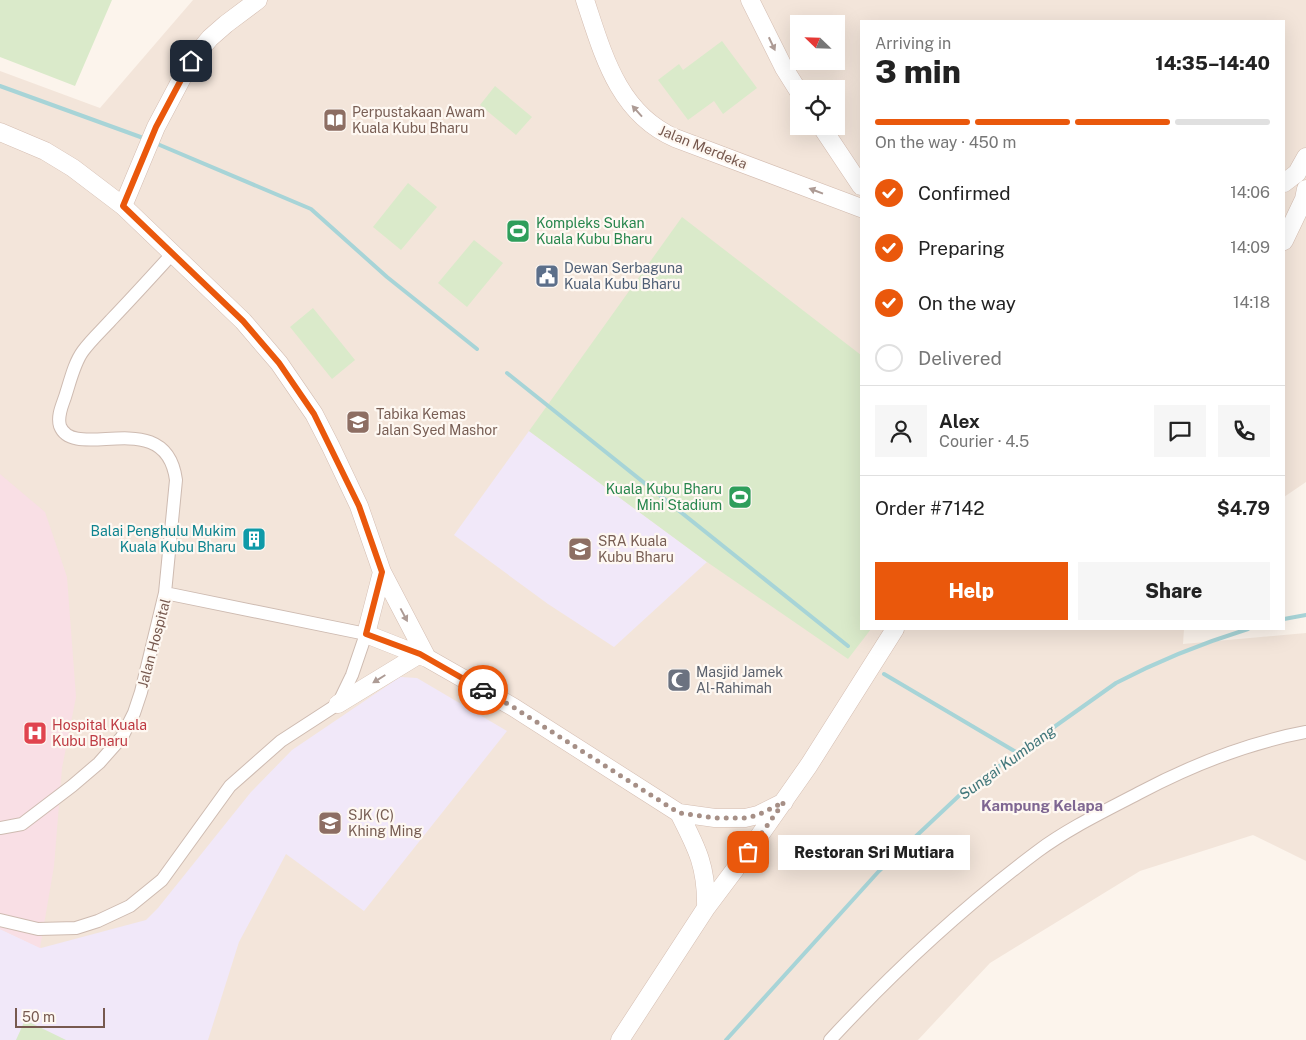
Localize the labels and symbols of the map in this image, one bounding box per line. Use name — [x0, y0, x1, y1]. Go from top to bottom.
north arrow — [790, 15, 845, 70]
one-way arrow — [768, 36, 776, 51]
pin — [170, 40, 212, 82]
place label: Perpustakaan Awam Kuala Kubu Bharu — [352, 104, 485, 136]
one-way arrow — [631, 105, 643, 117]
library icon: Perpustakaan Awam Kuala Kubu Bharu — [322, 107, 348, 133]
street label: Jalan Merdeka — [656, 122, 750, 172]
one-way arrow — [808, 187, 823, 194]
place label: Kompleks Sukan Kuala Kubu Bharu — [536, 215, 652, 247]
sports icon: Kompleks Sukan Kuala Kubu Bharu — [505, 218, 531, 244]
place label: Dewan Serbaguna Kuala Kubu Bharu — [564, 260, 683, 292]
public building icon: Dewan Serbaguna Kuala Kubu Bharu — [534, 263, 560, 289]
place label: Tabika Kemas Jalan Syed Mashor — [376, 406, 498, 438]
school or university icon: Tabika Kemas Jalan Syed Mashor — [345, 409, 371, 435]
place label: Kuala Kubu Bharu Mini Stadium — [606, 481, 722, 513]
sports icon: Kuala Kubu Bharu Mini Stadium — [727, 484, 753, 510]
place label: Balai Penghulu Mukim Kuala Kubu Bharu — [91, 523, 236, 555]
building icon: Balai Penghulu Mukim Kuala Kubu Bharu — [241, 526, 267, 552]
place label: SRA Kuala Kubu Bharu — [598, 533, 674, 565]
school or university icon: SRA Kuala Kubu Bharu — [567, 536, 593, 562]
street label: Jalan Hospital — [134, 597, 174, 689]
one-way arrow — [400, 608, 409, 621]
place label: Masjid Jamek Al-Rahimah — [696, 664, 783, 696]
courier — [458, 665, 508, 715]
mosque icon: Masjid Jamek Al-Rahimah — [666, 667, 692, 693]
one-way arrow — [372, 674, 385, 683]
place label: Hospital Kuala Kubu Bharu — [52, 717, 147, 749]
hospital icon: Hospital Kuala Kubu Bharu — [22, 720, 48, 746]
water label: Sungai Kumbang — [956, 721, 1059, 803]
district label: Kampung Kelapa — [981, 797, 1103, 814]
place label: SJK (C) Khing Ming — [348, 807, 422, 839]
school or university icon: SJK (C) Khing Ming — [317, 810, 343, 836]
pin — [727, 831, 769, 873]
callout: Restoran Sri Mutiara — [778, 834, 970, 870]
scale bar — [15, 1005, 105, 1028]

